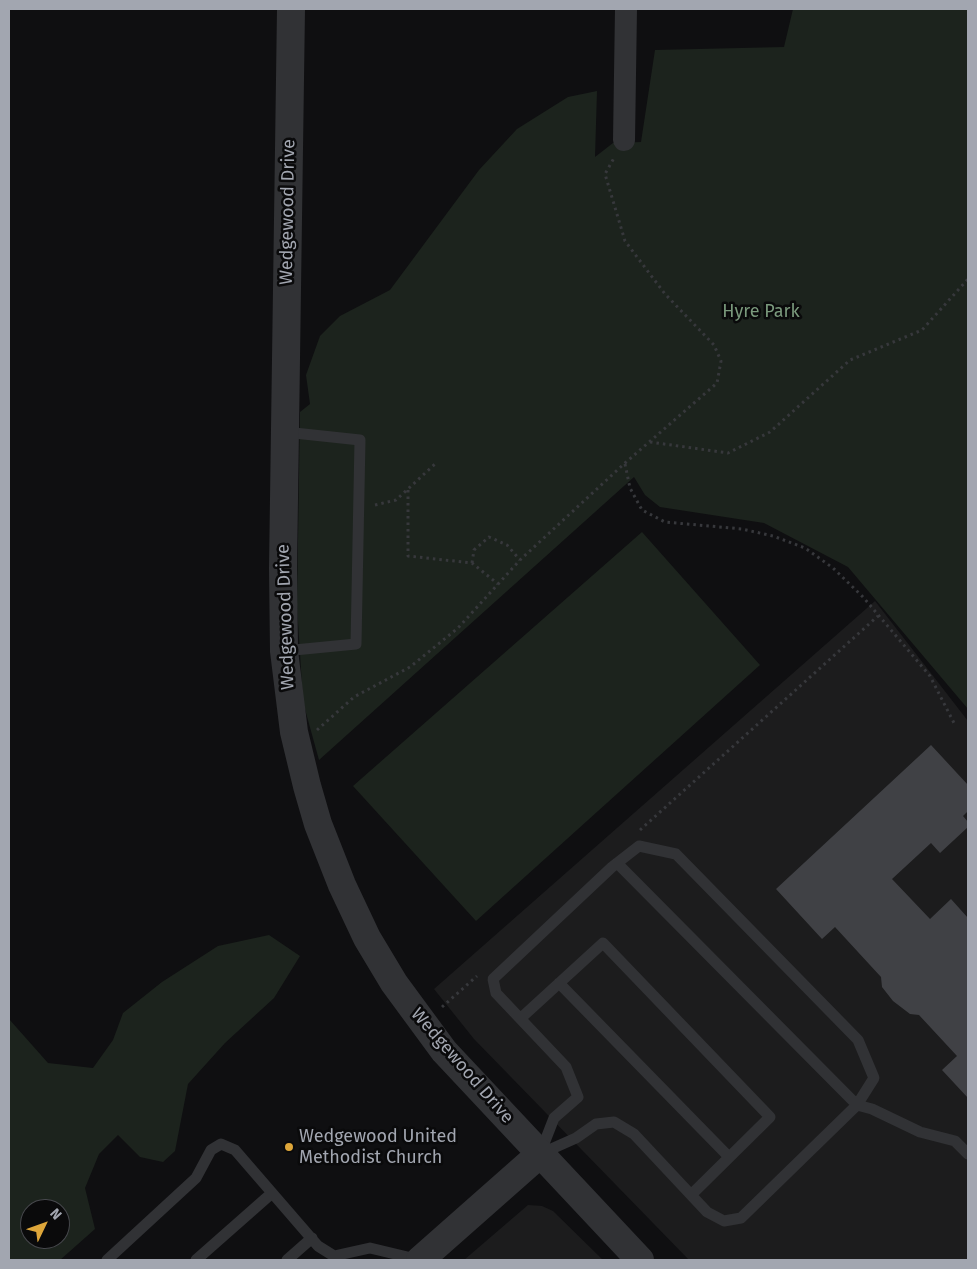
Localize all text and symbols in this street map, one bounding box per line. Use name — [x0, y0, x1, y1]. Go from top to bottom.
street label: Wedgewood Drive — [276, 139, 300, 285]
park label: Hyre Park — [722, 301, 800, 323]
street label: Wedgewood Drive — [273, 544, 299, 690]
street label: Wedgewood Drive — [406, 1004, 518, 1128]
place label: Wedgewood United Methodist Church — [299, 1126, 457, 1168]
marker: Wedgewood United Methodist Church — [283, 1141, 295, 1153]
north arrow — [20, 1199, 70, 1249]
text: N — [46, 1205, 65, 1223]

